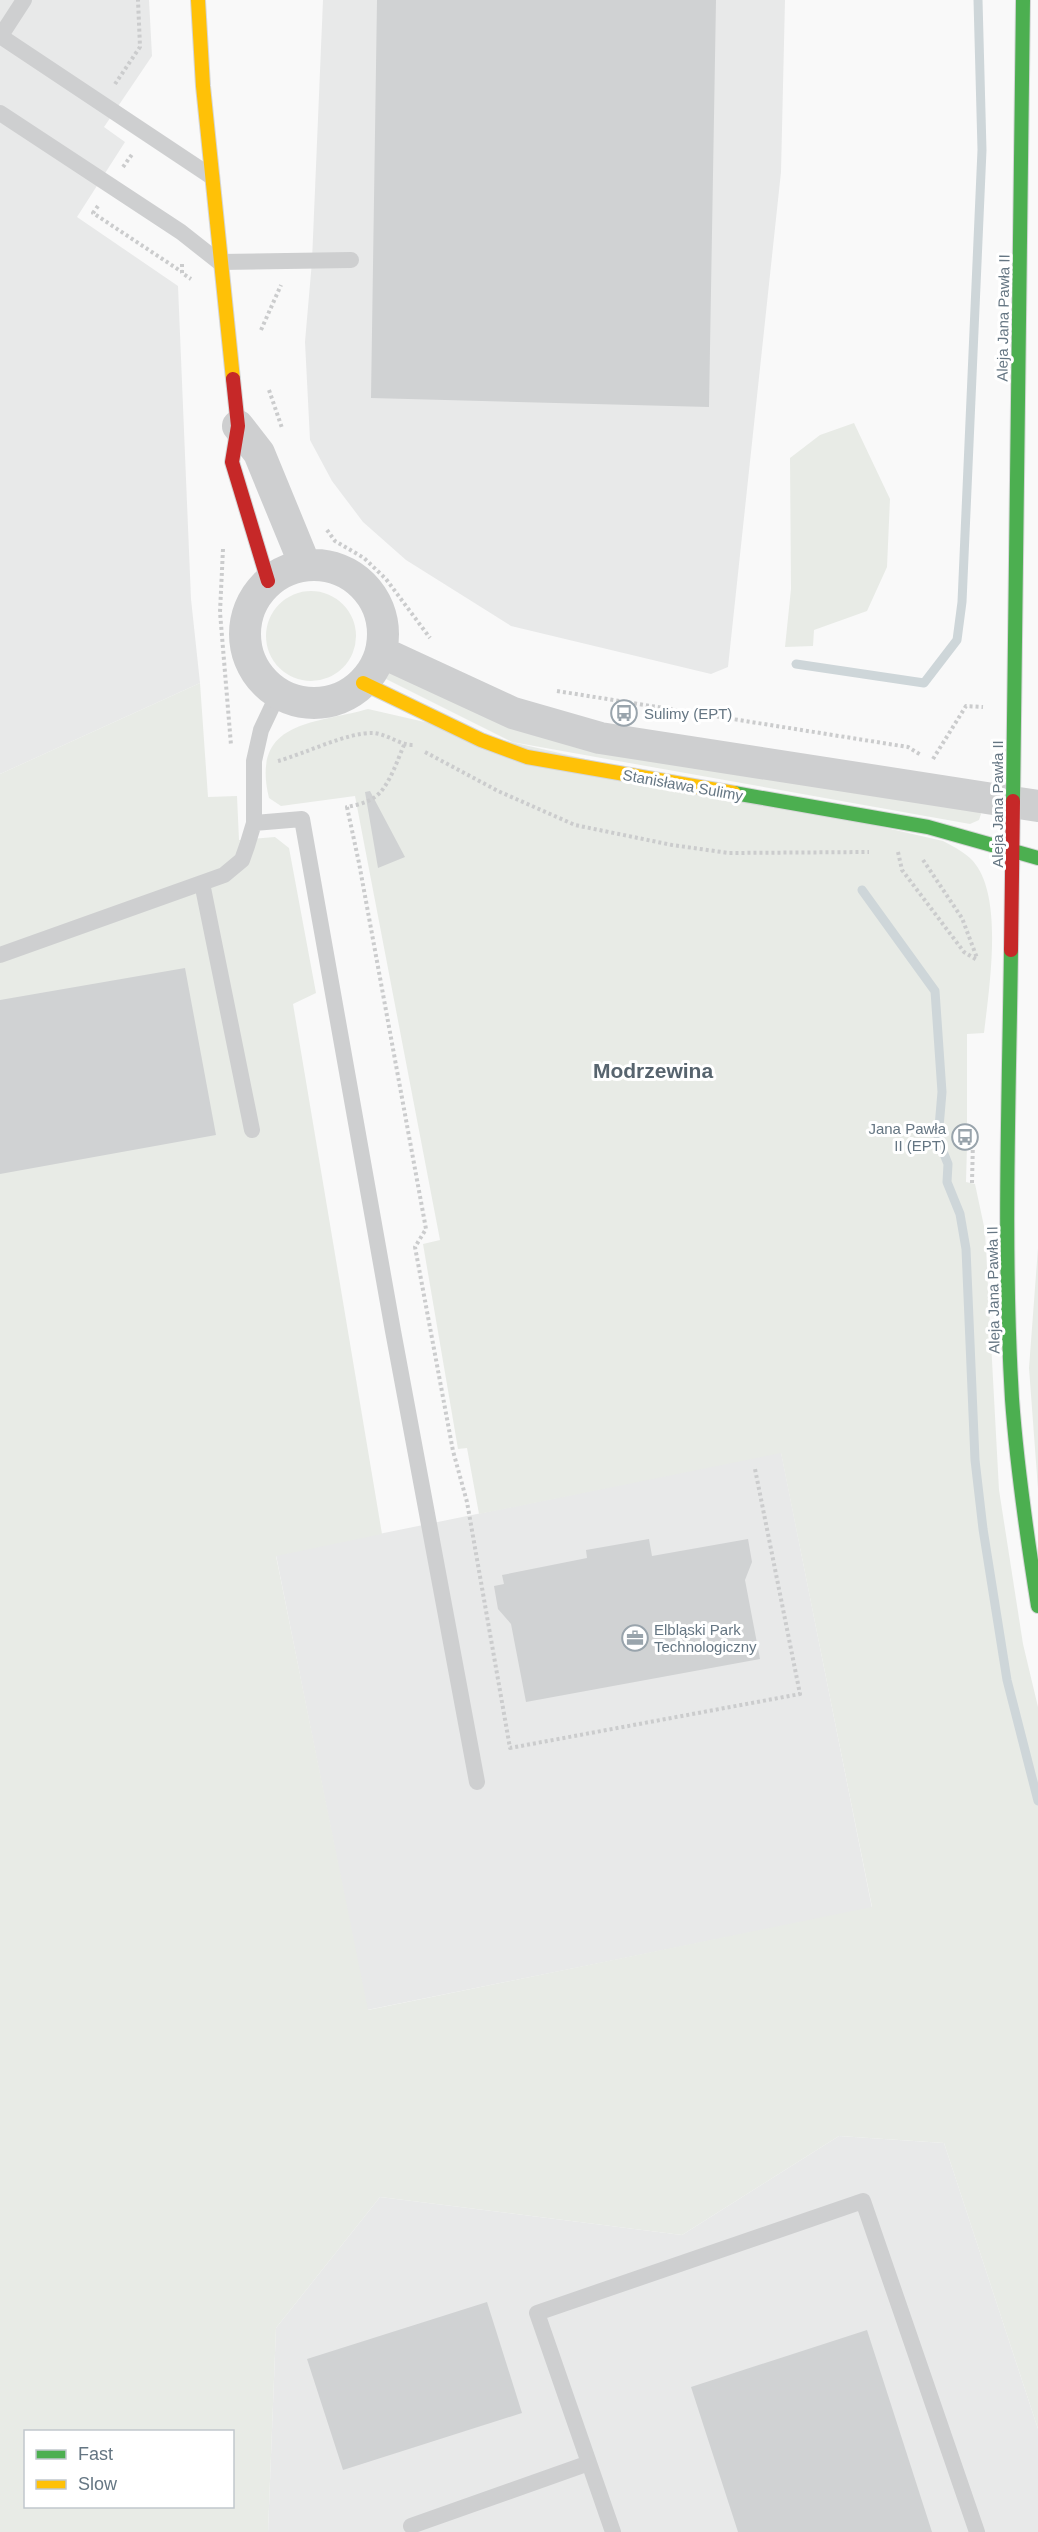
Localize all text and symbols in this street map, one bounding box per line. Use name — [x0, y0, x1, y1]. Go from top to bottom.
street label: Aleja Jana Pawła II — [993, 254, 1013, 382]
bus stop icon: Sulimy (EPT) — [609, 698, 639, 728]
place label: Sulimy (EPT) — [644, 705, 732, 722]
street label: Aleja Jana Pawła II — [989, 740, 1006, 868]
street label: Stanisława Sulimy — [622, 766, 745, 804]
district label: Modrzewina — [593, 1059, 713, 1082]
place label: Jana Pawła II (EPT) — [868, 1120, 947, 1154]
bus stop icon: Jana Pawła II (EPT) — [950, 1122, 980, 1152]
street label: Aleja Jana Pawła II — [983, 1226, 1003, 1354]
place label: Elbląski Park Technologiczny — [654, 1621, 757, 1655]
office icon: Elbląski Park Technologiczny — [620, 1623, 650, 1653]
legend — [24, 2430, 234, 2508]
text: Fast — [78, 2444, 113, 2464]
text: Slow — [78, 2474, 118, 2494]

